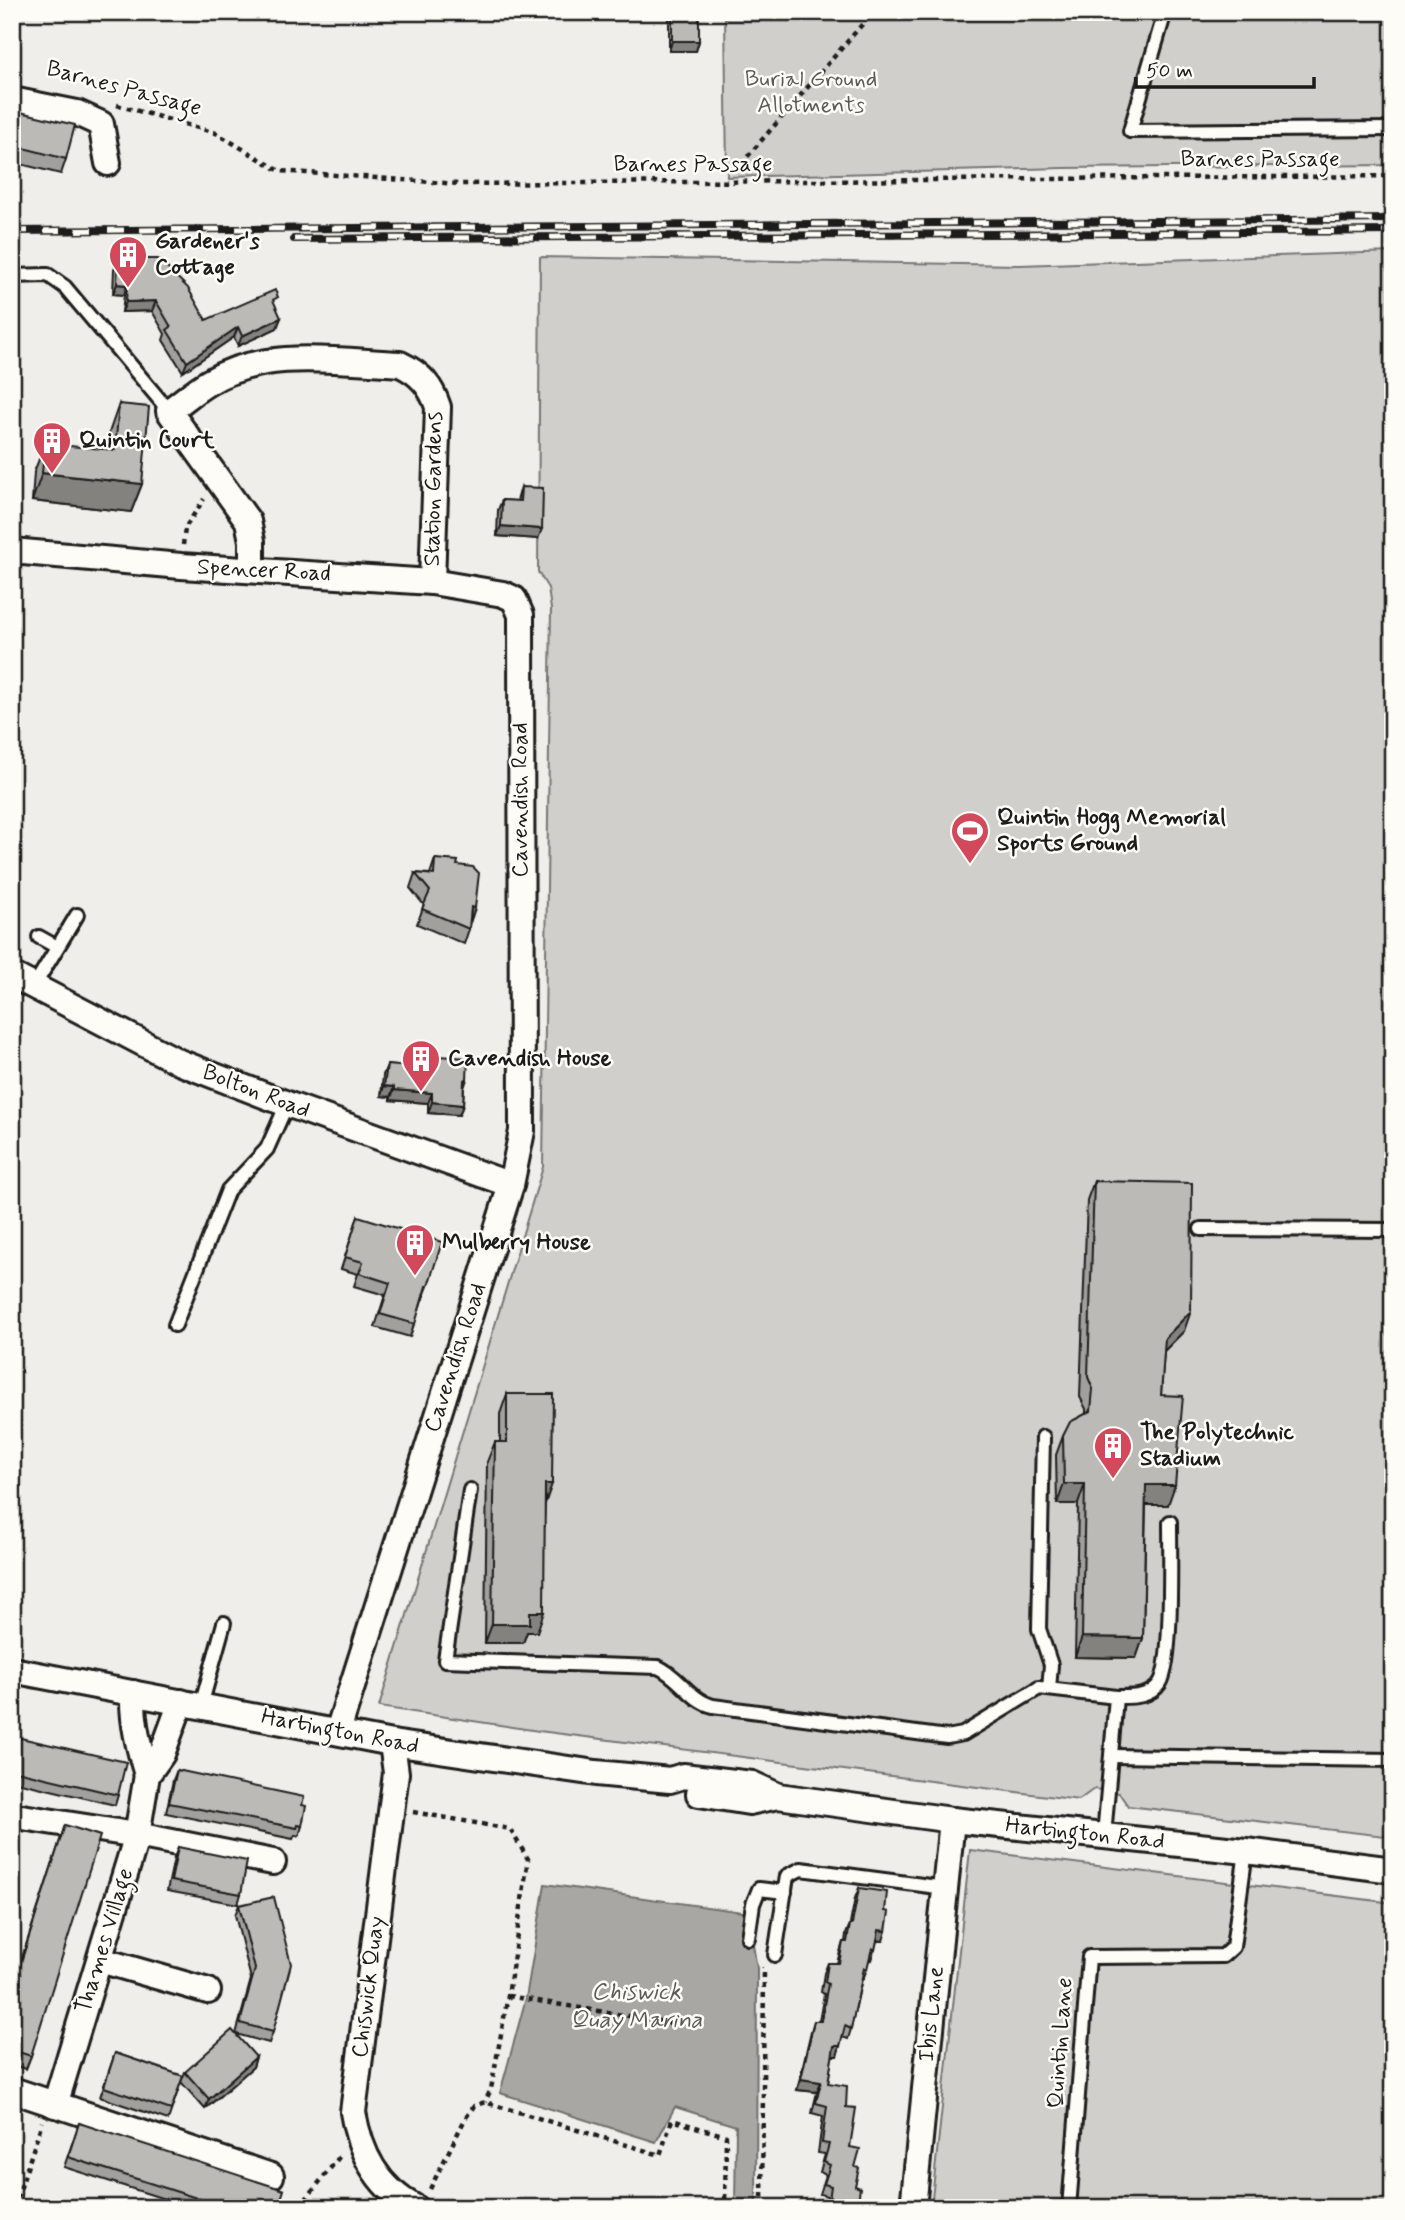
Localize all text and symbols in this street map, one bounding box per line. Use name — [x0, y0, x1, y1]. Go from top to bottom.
scale bar — [1136, 46, 1314, 90]
street label: Barnes Passage — [43, 54, 205, 126]
text: 50 m — [1146, 57, 1193, 85]
park label: Burial Ground Allotments — [745, 65, 877, 121]
street label: Barnes Passage — [1180, 145, 1340, 177]
street label: Barnes Passage — [613, 150, 773, 182]
place label: Gardener's Cottage — [155, 227, 260, 283]
building icon: Gardener's Cottage — [107, 234, 149, 289]
street label: Station Gardens — [418, 411, 450, 567]
building icon: Quintin Court — [31, 420, 73, 475]
place label: Quintin Court — [79, 426, 215, 456]
street label: Spencer Road — [196, 553, 332, 589]
street label: Cavendish Road — [506, 722, 536, 878]
place label: Quintin Hogg Memorial Sports Ground — [997, 803, 1226, 859]
sports icon: Quintin Hogg Memorial Sports Ground — [949, 810, 991, 865]
building icon: Cavendish House — [400, 1038, 442, 1093]
place label: Cavendish House — [448, 1044, 612, 1074]
street label: Bolton Road — [198, 1058, 314, 1126]
building icon: Mulberry House — [394, 1222, 436, 1277]
place label: Mulberry House — [442, 1228, 591, 1258]
street label: Cavendish Road — [418, 1280, 494, 1436]
place label: The Polytechnic Stadium — [1140, 1418, 1294, 1474]
building icon: The Polytechnic Stadium — [1092, 1425, 1134, 1480]
street label: Hartington Road — [258, 1702, 421, 1764]
street label: Hartington Road — [1004, 1811, 1166, 1859]
street label: Thames Village — [69, 1865, 143, 2018]
street label: Chiswick Quay — [345, 1914, 393, 2060]
street label: Ibis Lane — [912, 1965, 952, 2063]
street label: Quintin Lane — [1041, 1976, 1081, 2110]
water label: Chiswick Quay Marina — [570, 1977, 702, 2036]

